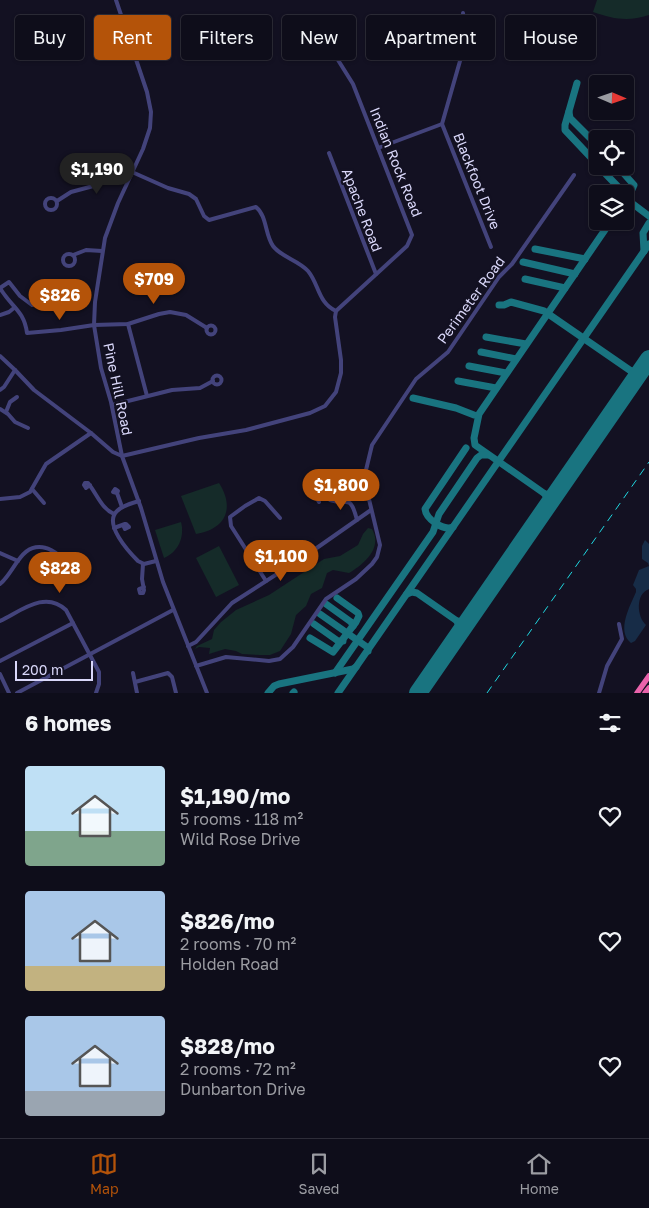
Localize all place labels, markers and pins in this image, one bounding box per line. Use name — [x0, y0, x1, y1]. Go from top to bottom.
pin: $1,190 — [56, 152, 138, 195]
pin: $709 — [124, 262, 184, 305]
pin: $826 — [30, 278, 90, 321]
pin: $1,800 — [300, 468, 382, 511]
pin: $1,100 — [240, 540, 322, 582]
pin: $828 — [30, 552, 90, 594]

